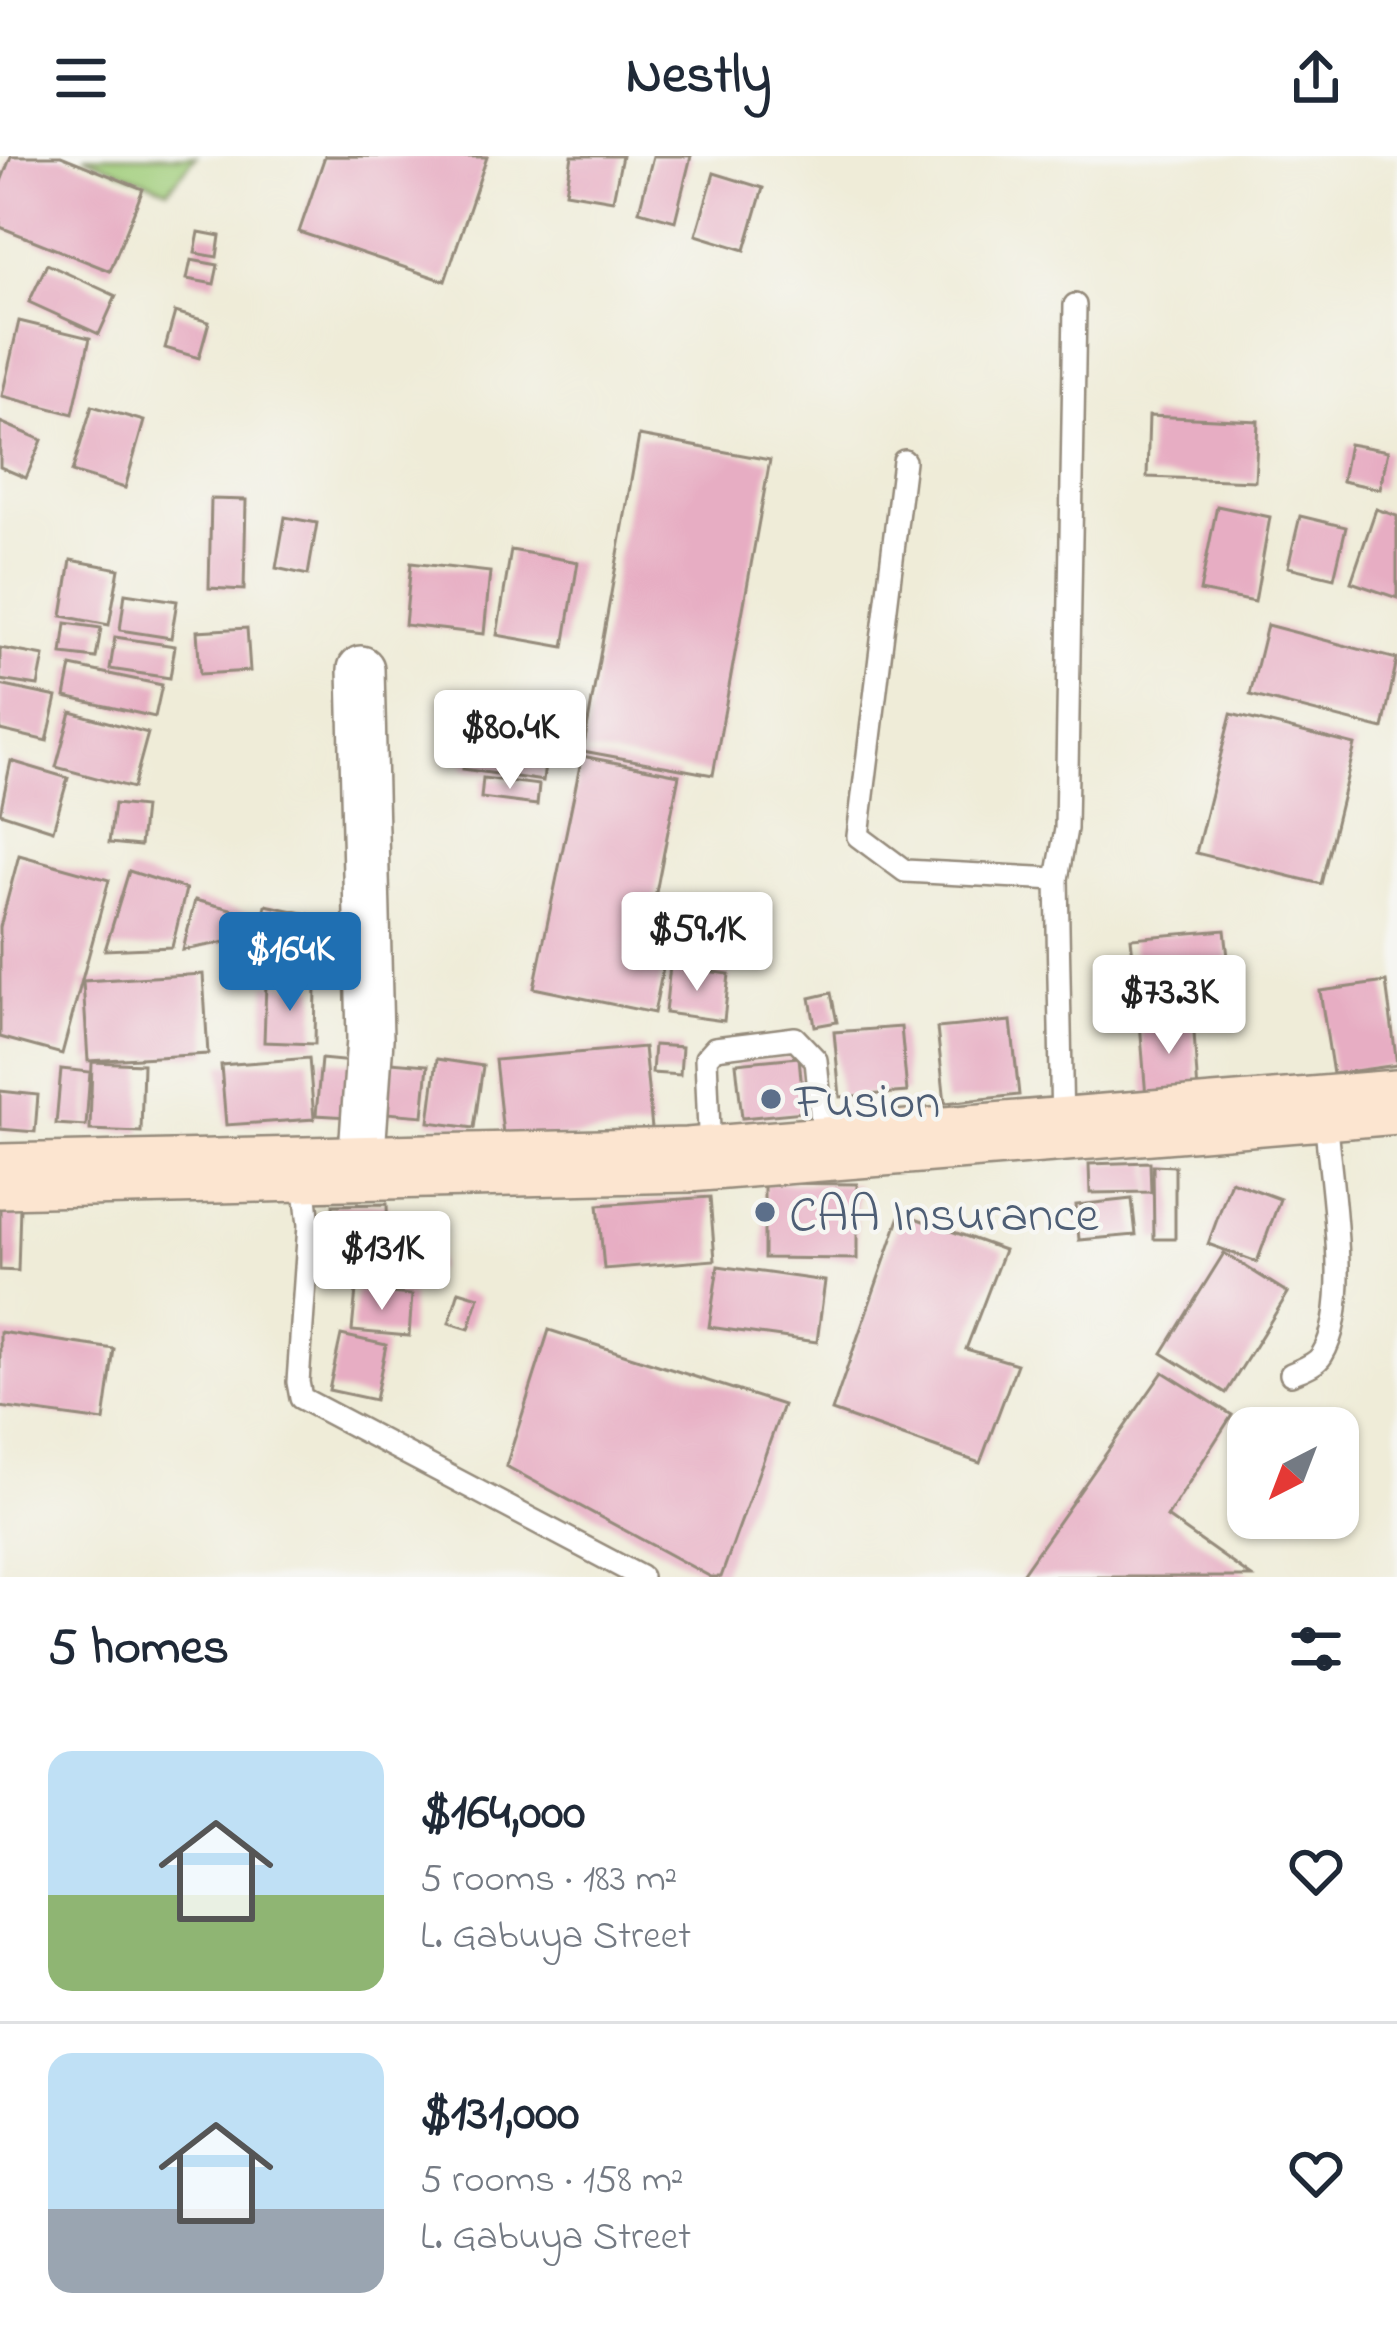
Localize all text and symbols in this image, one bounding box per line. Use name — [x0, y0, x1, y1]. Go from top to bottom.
text: Nestly — [626, 39, 771, 117]
icon: menu — [48, 45, 114, 111]
icon: share — [1283, 45, 1349, 111]
pin: $80.4K — [412, 690, 608, 792]
text: $80.4K — [461, 700, 559, 757]
pin: $59.1K — [599, 892, 795, 994]
text: $59.1K — [649, 902, 745, 959]
pin: $164K — [206, 912, 374, 1014]
text: $164K — [246, 922, 334, 979]
pin: $73.3K — [1071, 955, 1267, 1057]
text: $73.3K — [1120, 965, 1218, 1022]
place label: Fusion — [793, 1067, 940, 1142]
marker: Fusion — [758, 1086, 784, 1112]
place label: CAA Insurance — [789, 1180, 1099, 1255]
marker: CAA Insurance — [752, 1199, 778, 1225]
pin: $131K — [298, 1211, 466, 1313]
text: $131K — [340, 1221, 424, 1278]
north arrow — [1227, 1407, 1359, 1539]
map controls — [1227, 1407, 1359, 1539]
text: 5 homes — [48, 1612, 229, 1687]
icon: filters — [1283, 1616, 1349, 1682]
text: $164,000 — [420, 1777, 585, 1852]
icon: home — [144, 1799, 288, 1943]
icon: heart — [1283, 1838, 1349, 1904]
text: 5 rooms · 183 m² — [420, 1852, 677, 1909]
text: L. Gabuya Street — [420, 1909, 691, 1966]
text: $131,000 — [420, 2078, 579, 2153]
icon: home — [144, 2101, 288, 2245]
icon: heart — [1283, 2140, 1349, 2206]
text: 5 rooms · 158 m² — [420, 2153, 684, 2210]
text: L. Gabuya Street — [420, 2210, 691, 2267]

